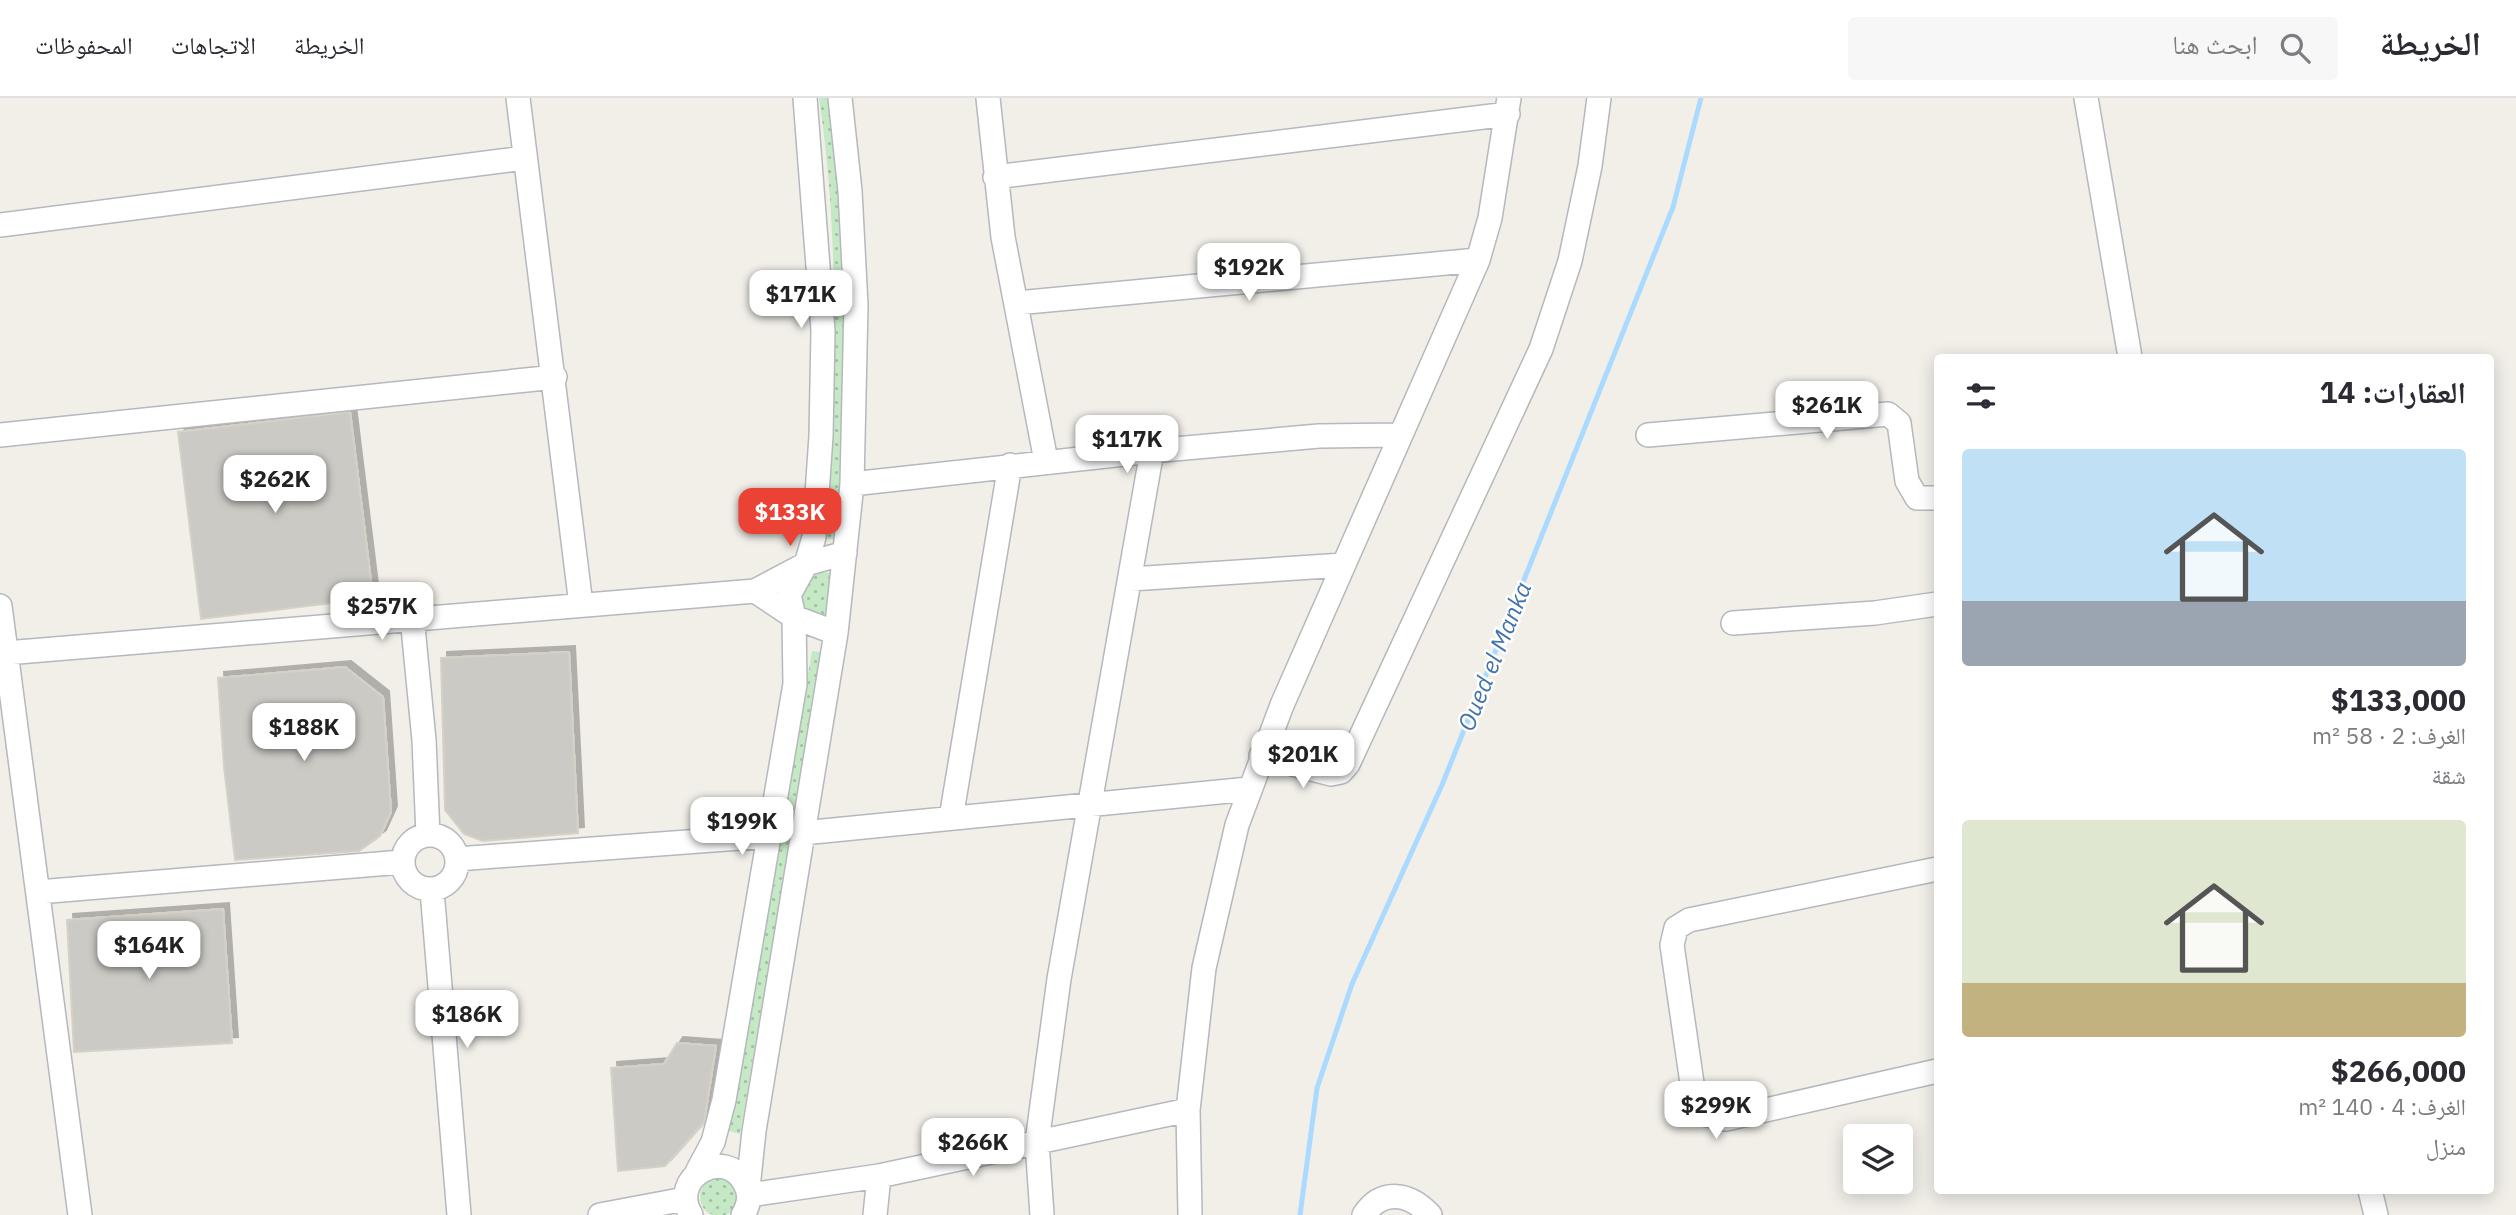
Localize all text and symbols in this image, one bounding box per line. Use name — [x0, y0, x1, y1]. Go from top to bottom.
search box — [1848, 17, 2338, 80]
text: الخريطة — [2380, 21, 2481, 64]
text: ابحث هنا — [2172, 27, 2258, 61]
text: المحفوظات — [35, 29, 133, 61]
text: الاتجاهات — [171, 29, 256, 61]
text: الخريطة — [294, 29, 365, 61]
icon: search — [2276, 29, 2314, 67]
pin: $192K — [1200, 244, 1298, 303]
text: $192K — [1213, 251, 1285, 281]
pin: $171K — [752, 271, 850, 330]
text: $171K — [765, 278, 837, 308]
text: العقارات: 14 — [2320, 372, 2466, 411]
icon: filters — [1962, 377, 2000, 415]
pin: $261K — [1778, 382, 1876, 441]
text: $261K — [1791, 389, 1863, 419]
pin: $117K — [1078, 416, 1176, 475]
text: $117K — [1091, 423, 1163, 453]
pin: $262K — [226, 456, 324, 515]
text: $262K — [239, 463, 311, 493]
pin: $133K — [741, 489, 839, 548]
icon: home — [2151, 494, 2277, 620]
text: $133K — [754, 496, 826, 526]
water label: Oued el Manka — [1450, 577, 1538, 735]
pin: $257K — [333, 582, 431, 642]
text: $257K — [346, 590, 418, 620]
text: $133,000 — [2331, 680, 2466, 719]
pin: $188K — [255, 704, 353, 763]
text: $188K — [268, 711, 340, 741]
text: الغرف: 2 · 58 m² — [2312, 720, 2466, 750]
pin: $201K — [1254, 730, 1352, 790]
text: $201K — [1267, 738, 1339, 768]
text: شقة — [2432, 760, 2466, 790]
pin: $199K — [693, 798, 791, 857]
text: $199K — [706, 805, 778, 835]
icon: home — [2151, 865, 2277, 991]
pin: $164K — [100, 922, 198, 981]
text: $164K — [113, 929, 185, 959]
pin: $186K — [418, 990, 516, 1050]
text: $186K — [431, 998, 503, 1028]
text: $266,000 — [2331, 1051, 2466, 1090]
pin: $299K — [1667, 1082, 1765, 1141]
text: $299K — [1680, 1089, 1752, 1119]
text: الغرف: 4 · 140 m² — [2298, 1091, 2466, 1121]
pin: $266K — [924, 1118, 1022, 1178]
map controls — [1843, 1124, 1913, 1194]
button: layers — [1843, 1124, 1913, 1194]
text: $266K — [937, 1126, 1009, 1156]
text: منزل — [2426, 1131, 2466, 1161]

